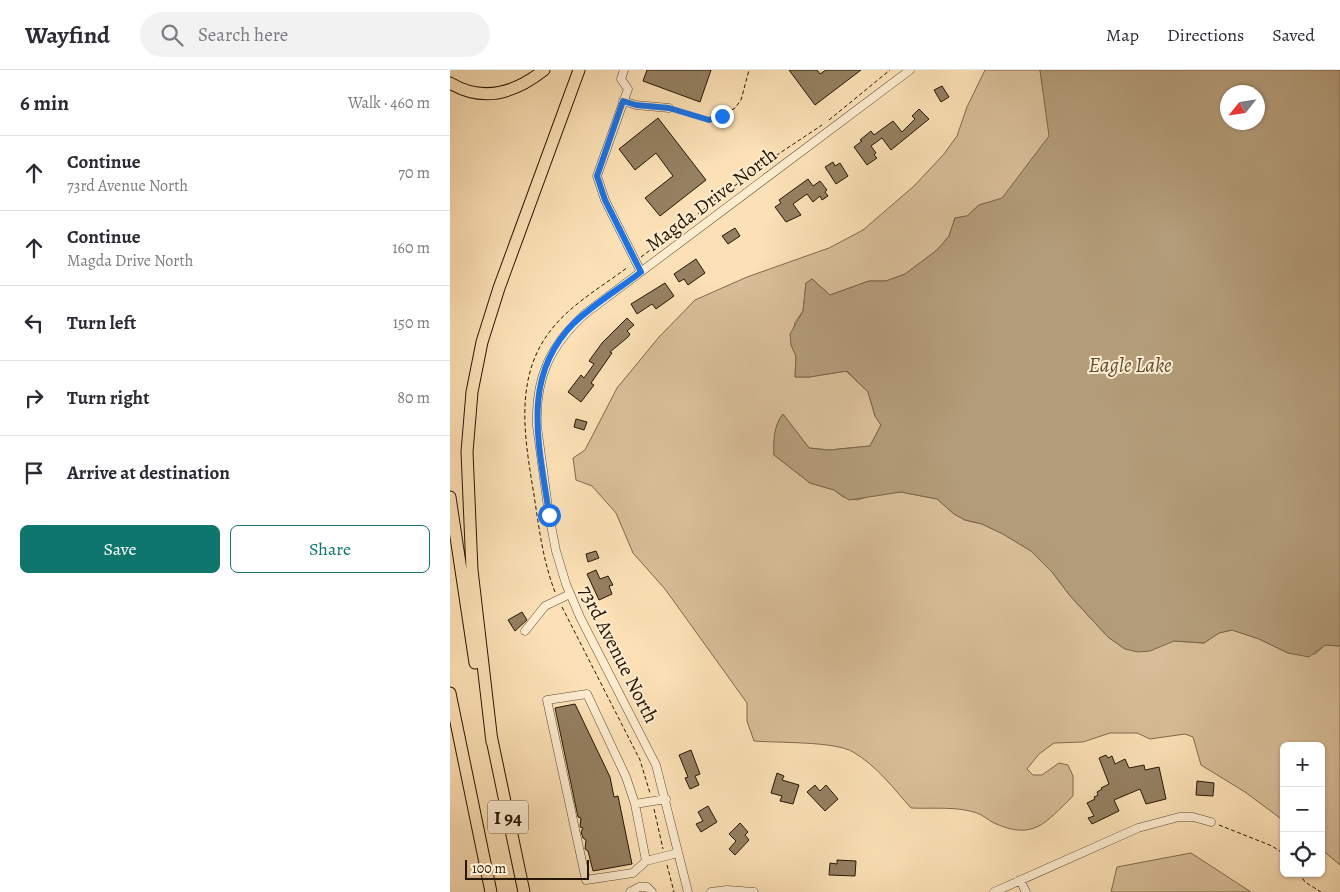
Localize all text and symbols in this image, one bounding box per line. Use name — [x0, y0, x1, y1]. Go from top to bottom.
search box — [140, 12, 490, 57]
text: Wayfind — [25, 19, 110, 51]
icon: search — [158, 21, 186, 49]
text: Search here — [198, 22, 288, 48]
text: Map — [1106, 23, 1139, 47]
text: Directions — [1167, 23, 1244, 47]
text: Saved — [1272, 23, 1315, 47]
north arrow — [1220, 85, 1265, 130]
text: 6 min — [20, 89, 69, 117]
text: Walk · 460 m — [348, 92, 430, 114]
route end — [711, 105, 734, 128]
street label: Magda Drive North — [640, 141, 783, 258]
text: Continue — [67, 149, 141, 175]
icon: ahead — [20, 159, 48, 187]
text: 70 m — [398, 162, 430, 184]
text: 73rd Avenue North — [67, 175, 188, 197]
text: Continue — [67, 224, 141, 250]
icon: ahead — [20, 234, 48, 262]
text: 160 m — [392, 237, 430, 259]
text: Magda Drive North — [67, 250, 193, 272]
icon: left — [20, 309, 48, 337]
text: Turn left — [67, 310, 136, 336]
text: 150 m — [393, 312, 430, 334]
water label: Eagle Lake — [1088, 351, 1172, 379]
icon: right — [20, 384, 48, 412]
text: Turn right — [67, 385, 149, 411]
text: 80 m — [397, 387, 430, 409]
icon: arrive — [20, 459, 48, 487]
text: Arrive at destination — [67, 460, 230, 486]
route start — [538, 504, 561, 527]
button: Save — [20, 525, 220, 573]
button: Share — [230, 525, 430, 573]
street label: 73rd Avenue North — [572, 581, 665, 728]
map controls — [1280, 742, 1325, 877]
button: + — [1280, 742, 1325, 787]
button: − — [1280, 787, 1325, 832]
road number: I 94 — [488, 800, 528, 834]
button: locate — [1280, 832, 1325, 877]
scale bar — [465, 857, 589, 880]
text: 100 m — [472, 859, 506, 878]

